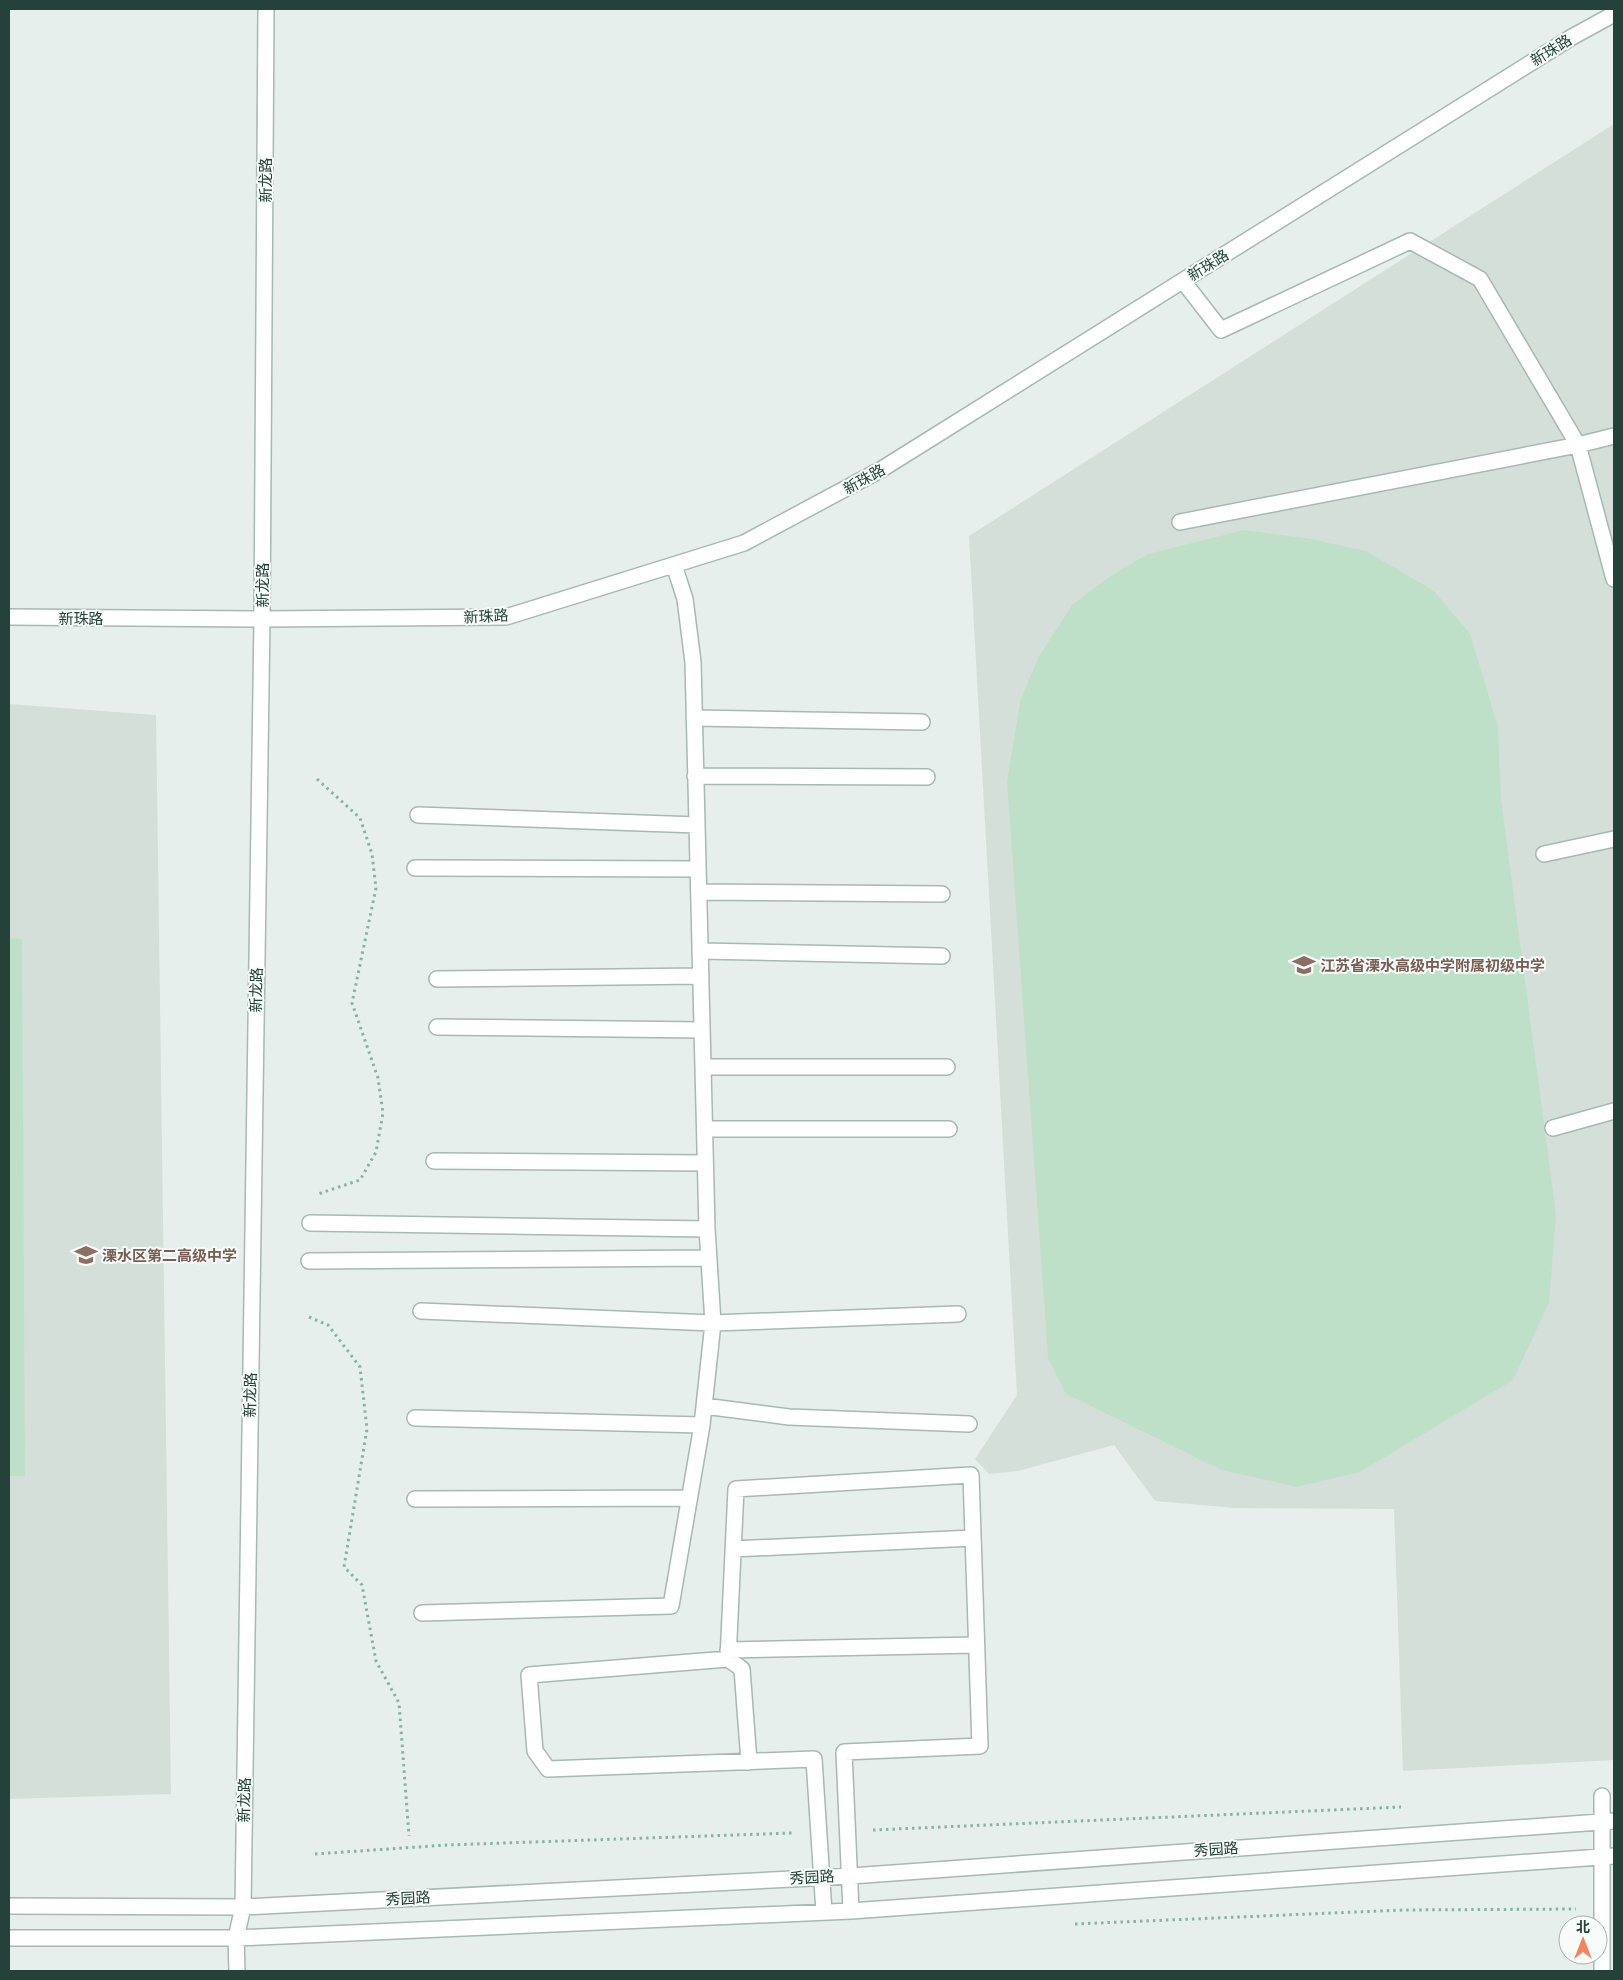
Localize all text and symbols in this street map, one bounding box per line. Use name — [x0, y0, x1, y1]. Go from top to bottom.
street label: 新珠路 — [1527, 31, 1575, 69]
street label: 新龙路 — [257, 157, 274, 203]
street label: 新珠路 — [1184, 246, 1232, 284]
street label: 新珠路 — [840, 461, 888, 497]
street label: 新龙路 — [254, 562, 271, 608]
street label: 新珠路 — [463, 606, 509, 626]
street label: 新珠路 — [58, 610, 104, 627]
school or university icon: 江苏省溧水高级中学附属初级中学 — [1291, 952, 1317, 978]
place label: 江苏省溧水高级中学附属初级中学 — [1320, 957, 1545, 974]
street label: 新龙路 — [247, 967, 265, 1013]
school or university icon: 溧水区第二高级中学 — [73, 1242, 99, 1268]
place label: 溧水区第二高级中学 — [102, 1247, 237, 1264]
street label: 新龙路 — [241, 1372, 259, 1418]
street label: 新龙路 — [235, 1777, 253, 1823]
street label: 秀园路 — [1193, 1839, 1239, 1859]
street label: 秀园路 — [789, 1867, 835, 1887]
street label: 秀园路 — [385, 1888, 431, 1908]
north arrow — [1558, 1915, 1608, 1965]
text: 北 — [1576, 1919, 1590, 1935]

